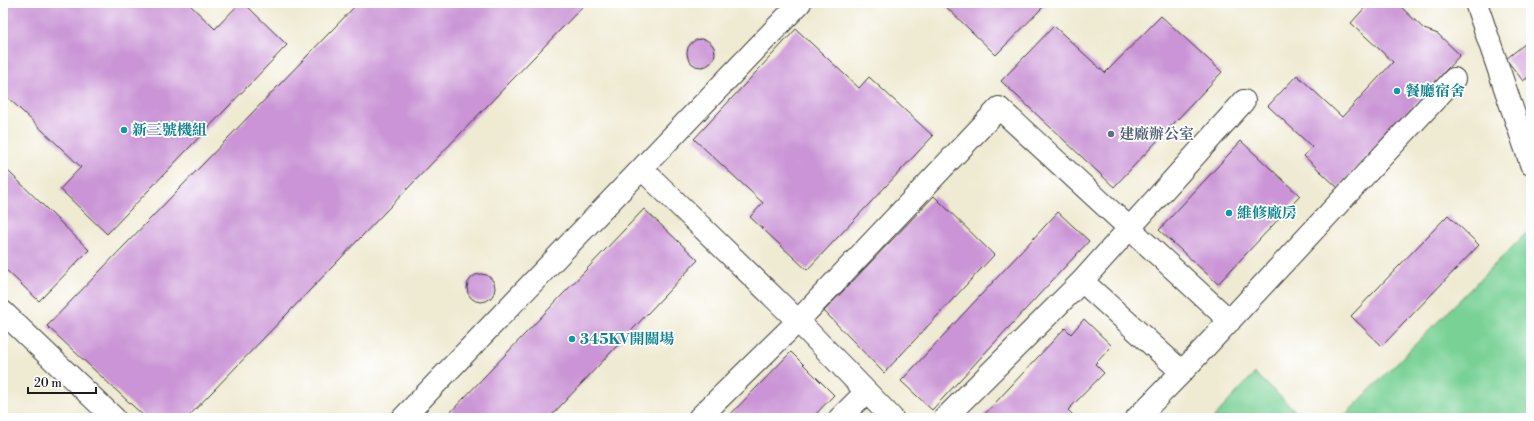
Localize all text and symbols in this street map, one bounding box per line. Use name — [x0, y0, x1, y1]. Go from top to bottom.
place label: 餐廳宿舍 — [1405, 82, 1465, 101]
marker: 餐廳宿舍 — [1392, 86, 1402, 96]
place label: 新三號機組 — [132, 121, 207, 140]
marker: 新三號機組 — [119, 125, 129, 135]
place label: 建廠辦公室 — [1119, 125, 1194, 144]
marker: 建廠辦公室 — [1106, 129, 1116, 139]
place label: 維修廠房 — [1237, 204, 1297, 223]
marker: 維修廠房 — [1224, 208, 1234, 218]
place label: 345KV開關場 — [580, 330, 675, 349]
marker: 345KV開關場 — [567, 334, 577, 344]
scale bar — [28, 369, 96, 395]
text: 20 m — [34, 376, 62, 391]

